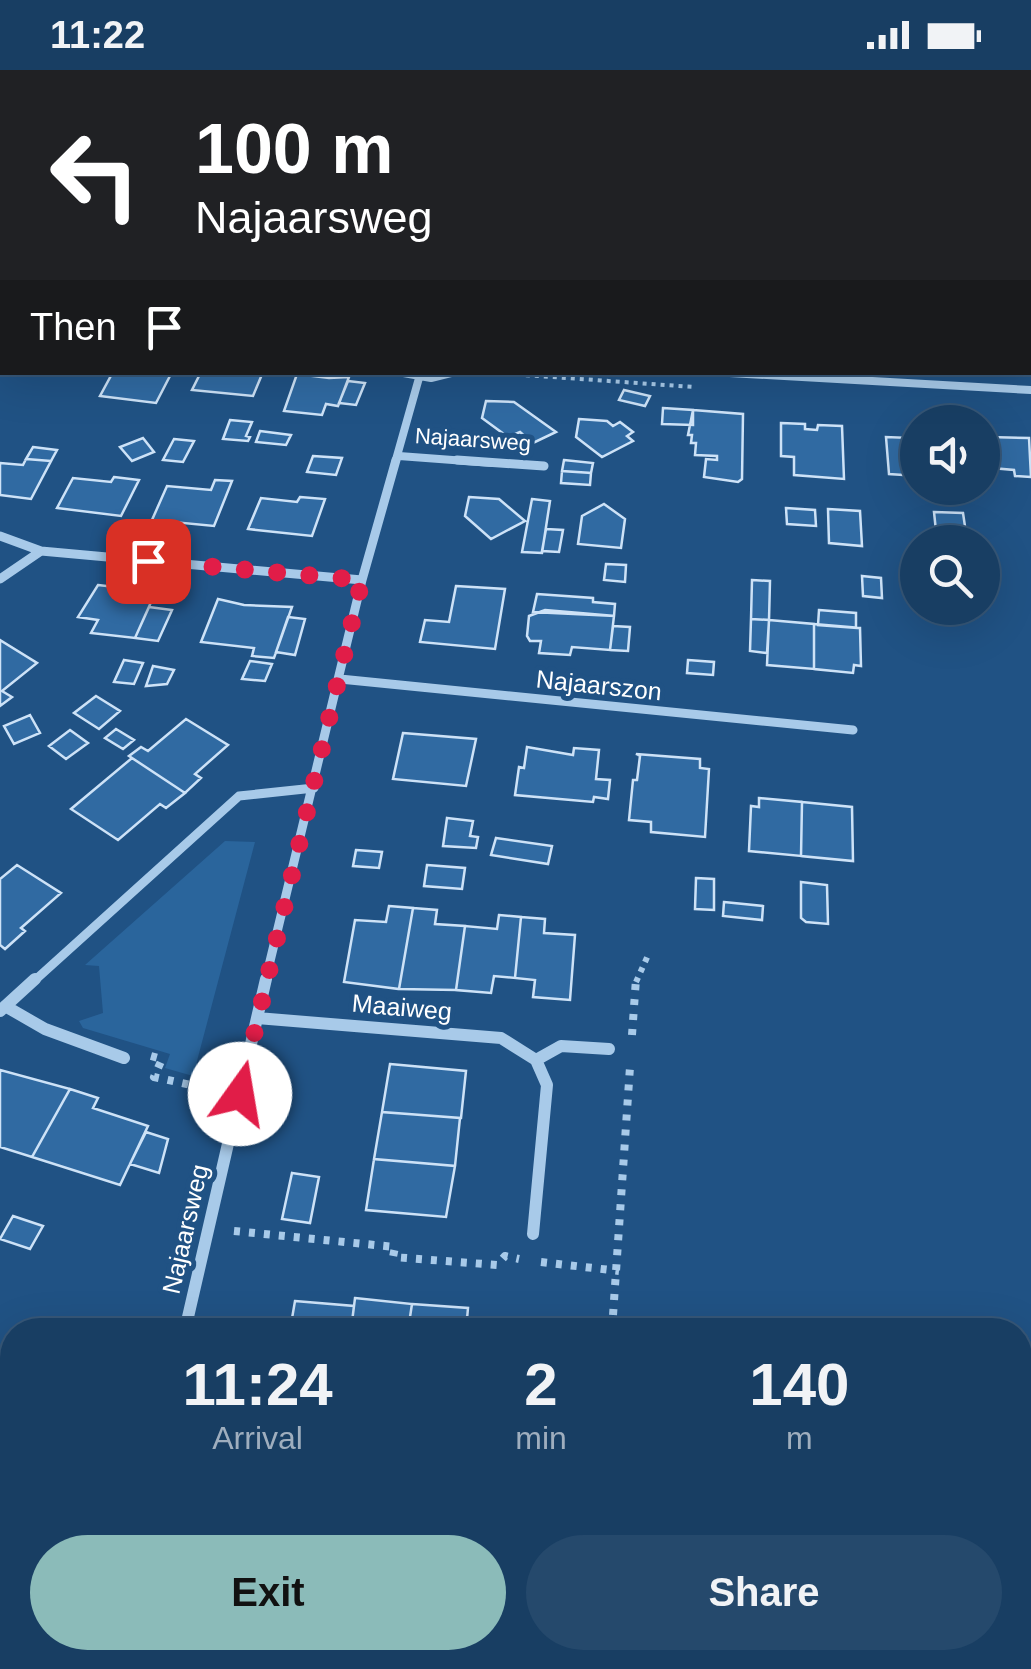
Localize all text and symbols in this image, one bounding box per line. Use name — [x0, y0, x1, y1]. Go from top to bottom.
text: 11:22 — [50, 14, 145, 56]
icon: left — [30, 110, 160, 240]
text: 100 m — [195, 110, 393, 188]
text: Najaarsweg — [195, 192, 433, 243]
icon: arrive — [137, 300, 192, 355]
text: Then — [30, 306, 117, 348]
map controls — [900, 405, 1000, 625]
button: sound — [900, 405, 1000, 505]
street label: Najaarsweg — [414, 423, 532, 456]
pin — [106, 519, 191, 604]
button: search — [900, 525, 1000, 625]
icon: arrive — [121, 534, 176, 589]
street label: Najaarszon — [535, 664, 663, 706]
street label: Maaiweg — [351, 989, 453, 1025]
position arrow — [188, 1042, 292, 1146]
street label: Najaarsweg — [157, 1162, 213, 1296]
text: 11:24 — [183, 1351, 333, 1418]
text: 2 — [524, 1351, 558, 1418]
text: 140 — [749, 1351, 849, 1418]
text: Arrival — [212, 1420, 303, 1456]
text: min — [515, 1420, 567, 1456]
text: m — [786, 1420, 813, 1456]
button: Exit — [30, 1535, 506, 1650]
button: Share — [526, 1535, 1002, 1650]

